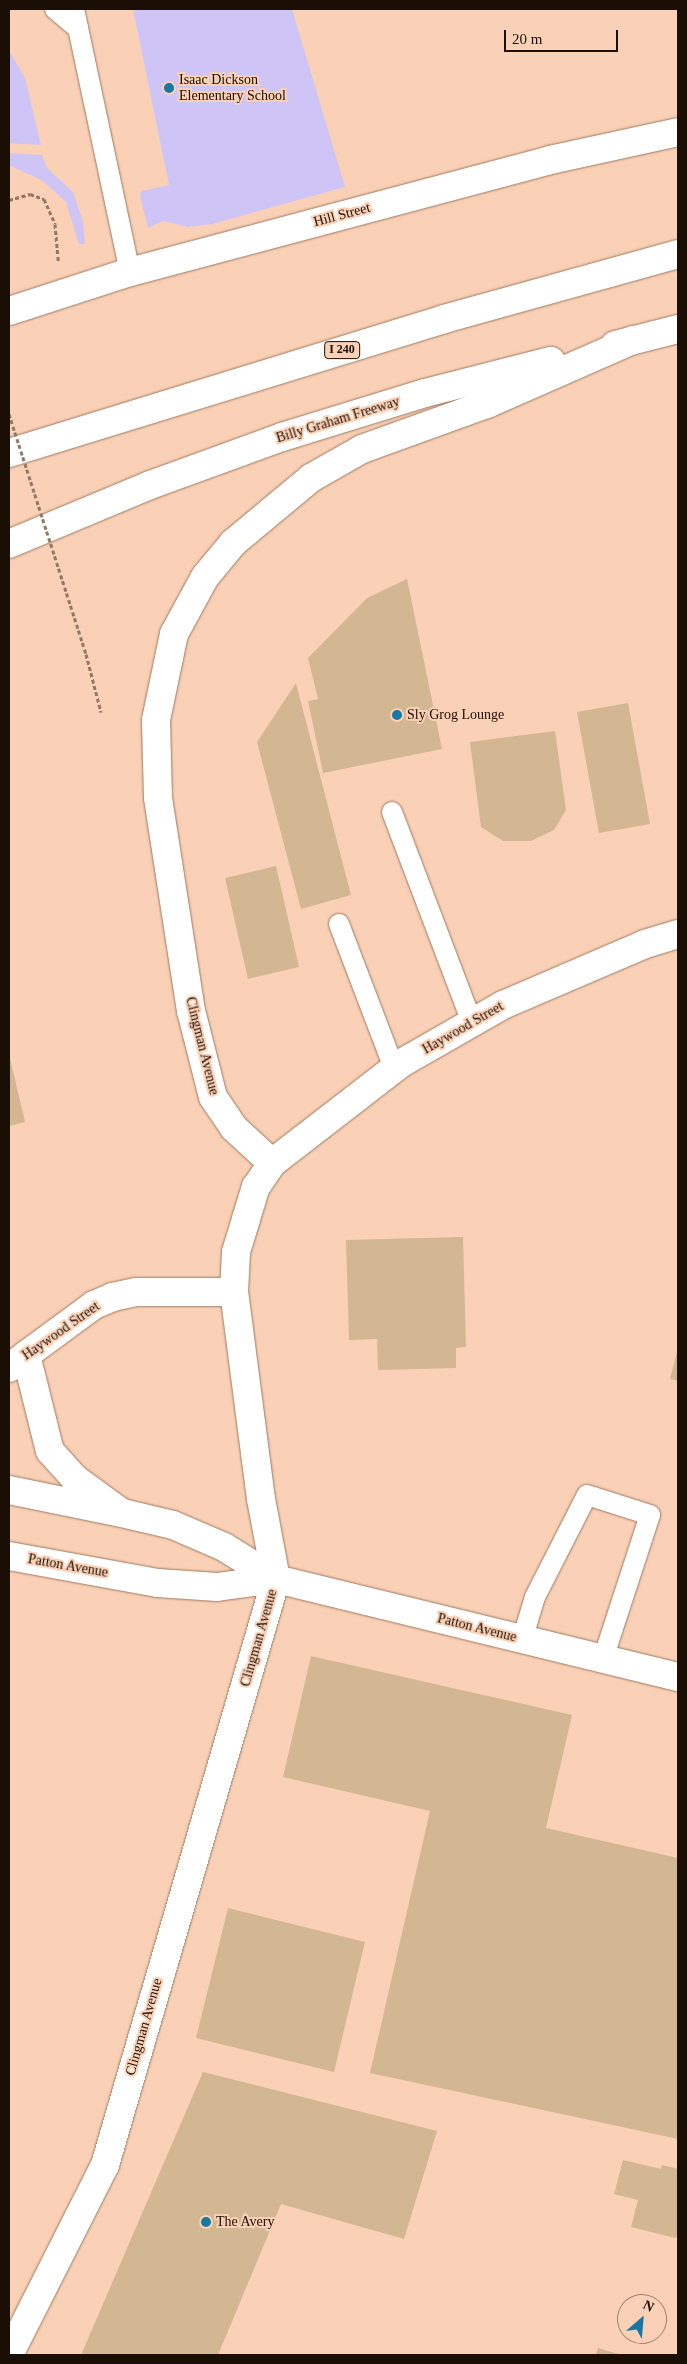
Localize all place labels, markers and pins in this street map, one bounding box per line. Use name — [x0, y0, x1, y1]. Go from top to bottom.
place label: Isaac Dickson Elementary School — [179, 72, 286, 104]
marker: Isaac Dickson Elementary School — [163, 82, 175, 94]
place label: Sly Grog Lounge — [407, 707, 504, 723]
marker: Sly Grog Lounge — [391, 709, 403, 721]
place label: The Avery — [216, 2214, 275, 2230]
marker: The Avery — [200, 2216, 212, 2228]

